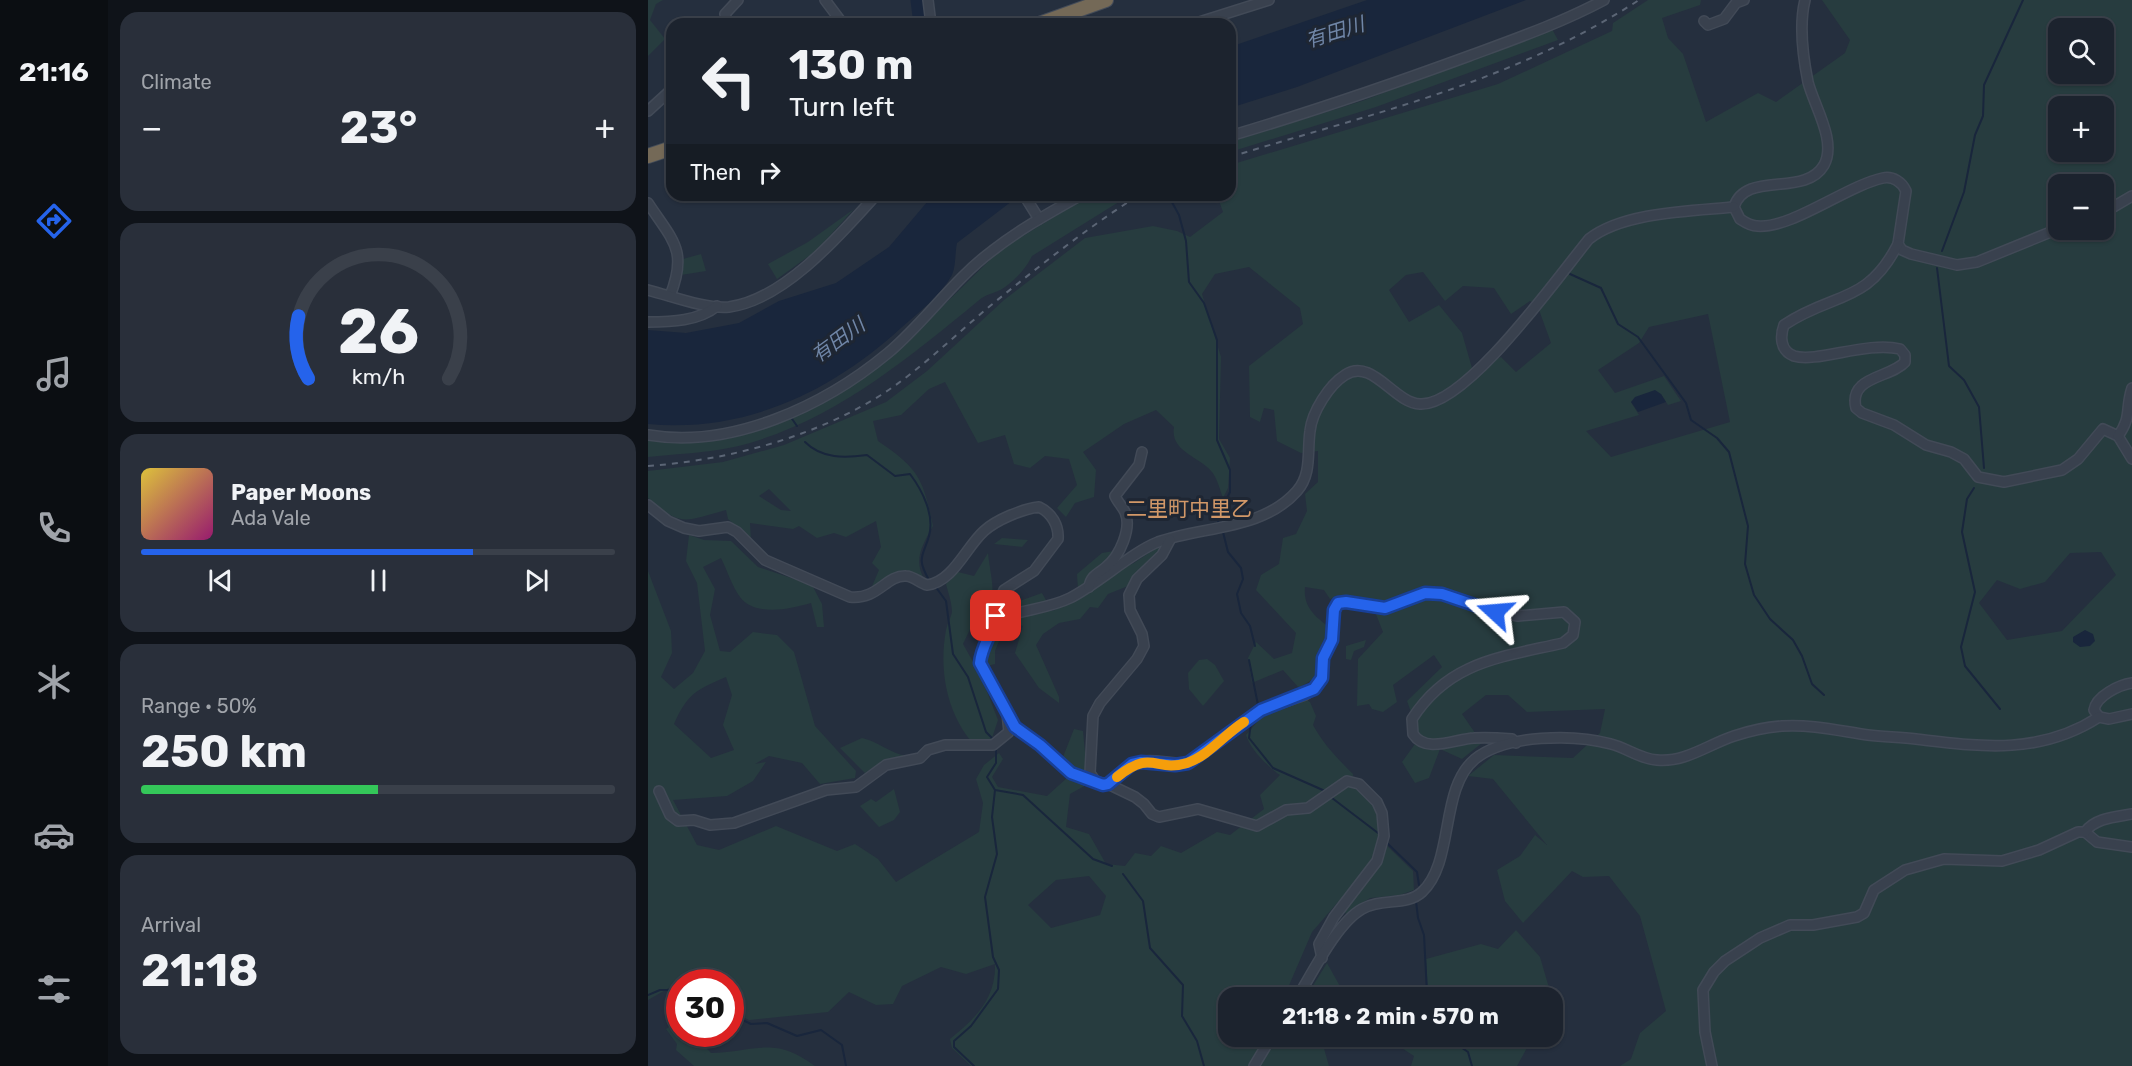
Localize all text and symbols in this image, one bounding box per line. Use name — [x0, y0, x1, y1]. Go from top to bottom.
water label: 有田川 — [1303, 11, 1369, 52]
map controls — [2048, 18, 2114, 240]
button: search — [2048, 18, 2114, 84]
text: 130 m — [789, 40, 914, 90]
icon: left — [690, 42, 768, 120]
text: 21:16 — [19, 56, 89, 88]
text: Climate — [141, 70, 212, 94]
text: Turn left — [789, 91, 894, 123]
button: + — [2048, 96, 2114, 162]
text: 23° — [340, 101, 417, 154]
text: − — [141, 108, 162, 147]
text: + — [594, 108, 615, 147]
icon: right — [753, 156, 786, 189]
text: Then — [690, 159, 741, 186]
button: − — [2048, 174, 2114, 240]
icon: directions — [33, 200, 75, 242]
text: 26 — [337, 295, 419, 369]
water label: 有田川 — [807, 311, 871, 367]
icon: music — [33, 353, 75, 395]
text: km/h — [351, 365, 405, 390]
text: Paper Moons — [231, 479, 371, 506]
district label: 二里町中里乙 — [1126, 496, 1252, 521]
text: Ada Vale — [231, 506, 311, 530]
icon: phone — [33, 507, 75, 549]
icon: previous — [204, 564, 237, 597]
icon: pause — [362, 564, 395, 597]
icon: next — [520, 564, 553, 597]
position arrow — [1463, 580, 1527, 644]
pin — [970, 590, 1021, 641]
icon: arrive — [979, 599, 1012, 632]
icon: climate — [33, 661, 75, 703]
text: Range · 50% — [141, 694, 257, 718]
text: 250 km — [141, 725, 307, 778]
icon: car — [33, 814, 75, 856]
text: Arrival — [141, 913, 201, 937]
text: 21:18 — [141, 944, 259, 997]
icon: filters — [33, 968, 75, 1010]
speed limit sign: 30 — [666, 969, 744, 1047]
text: 21:18 · 2 min · 570 m — [1282, 1003, 1499, 1030]

